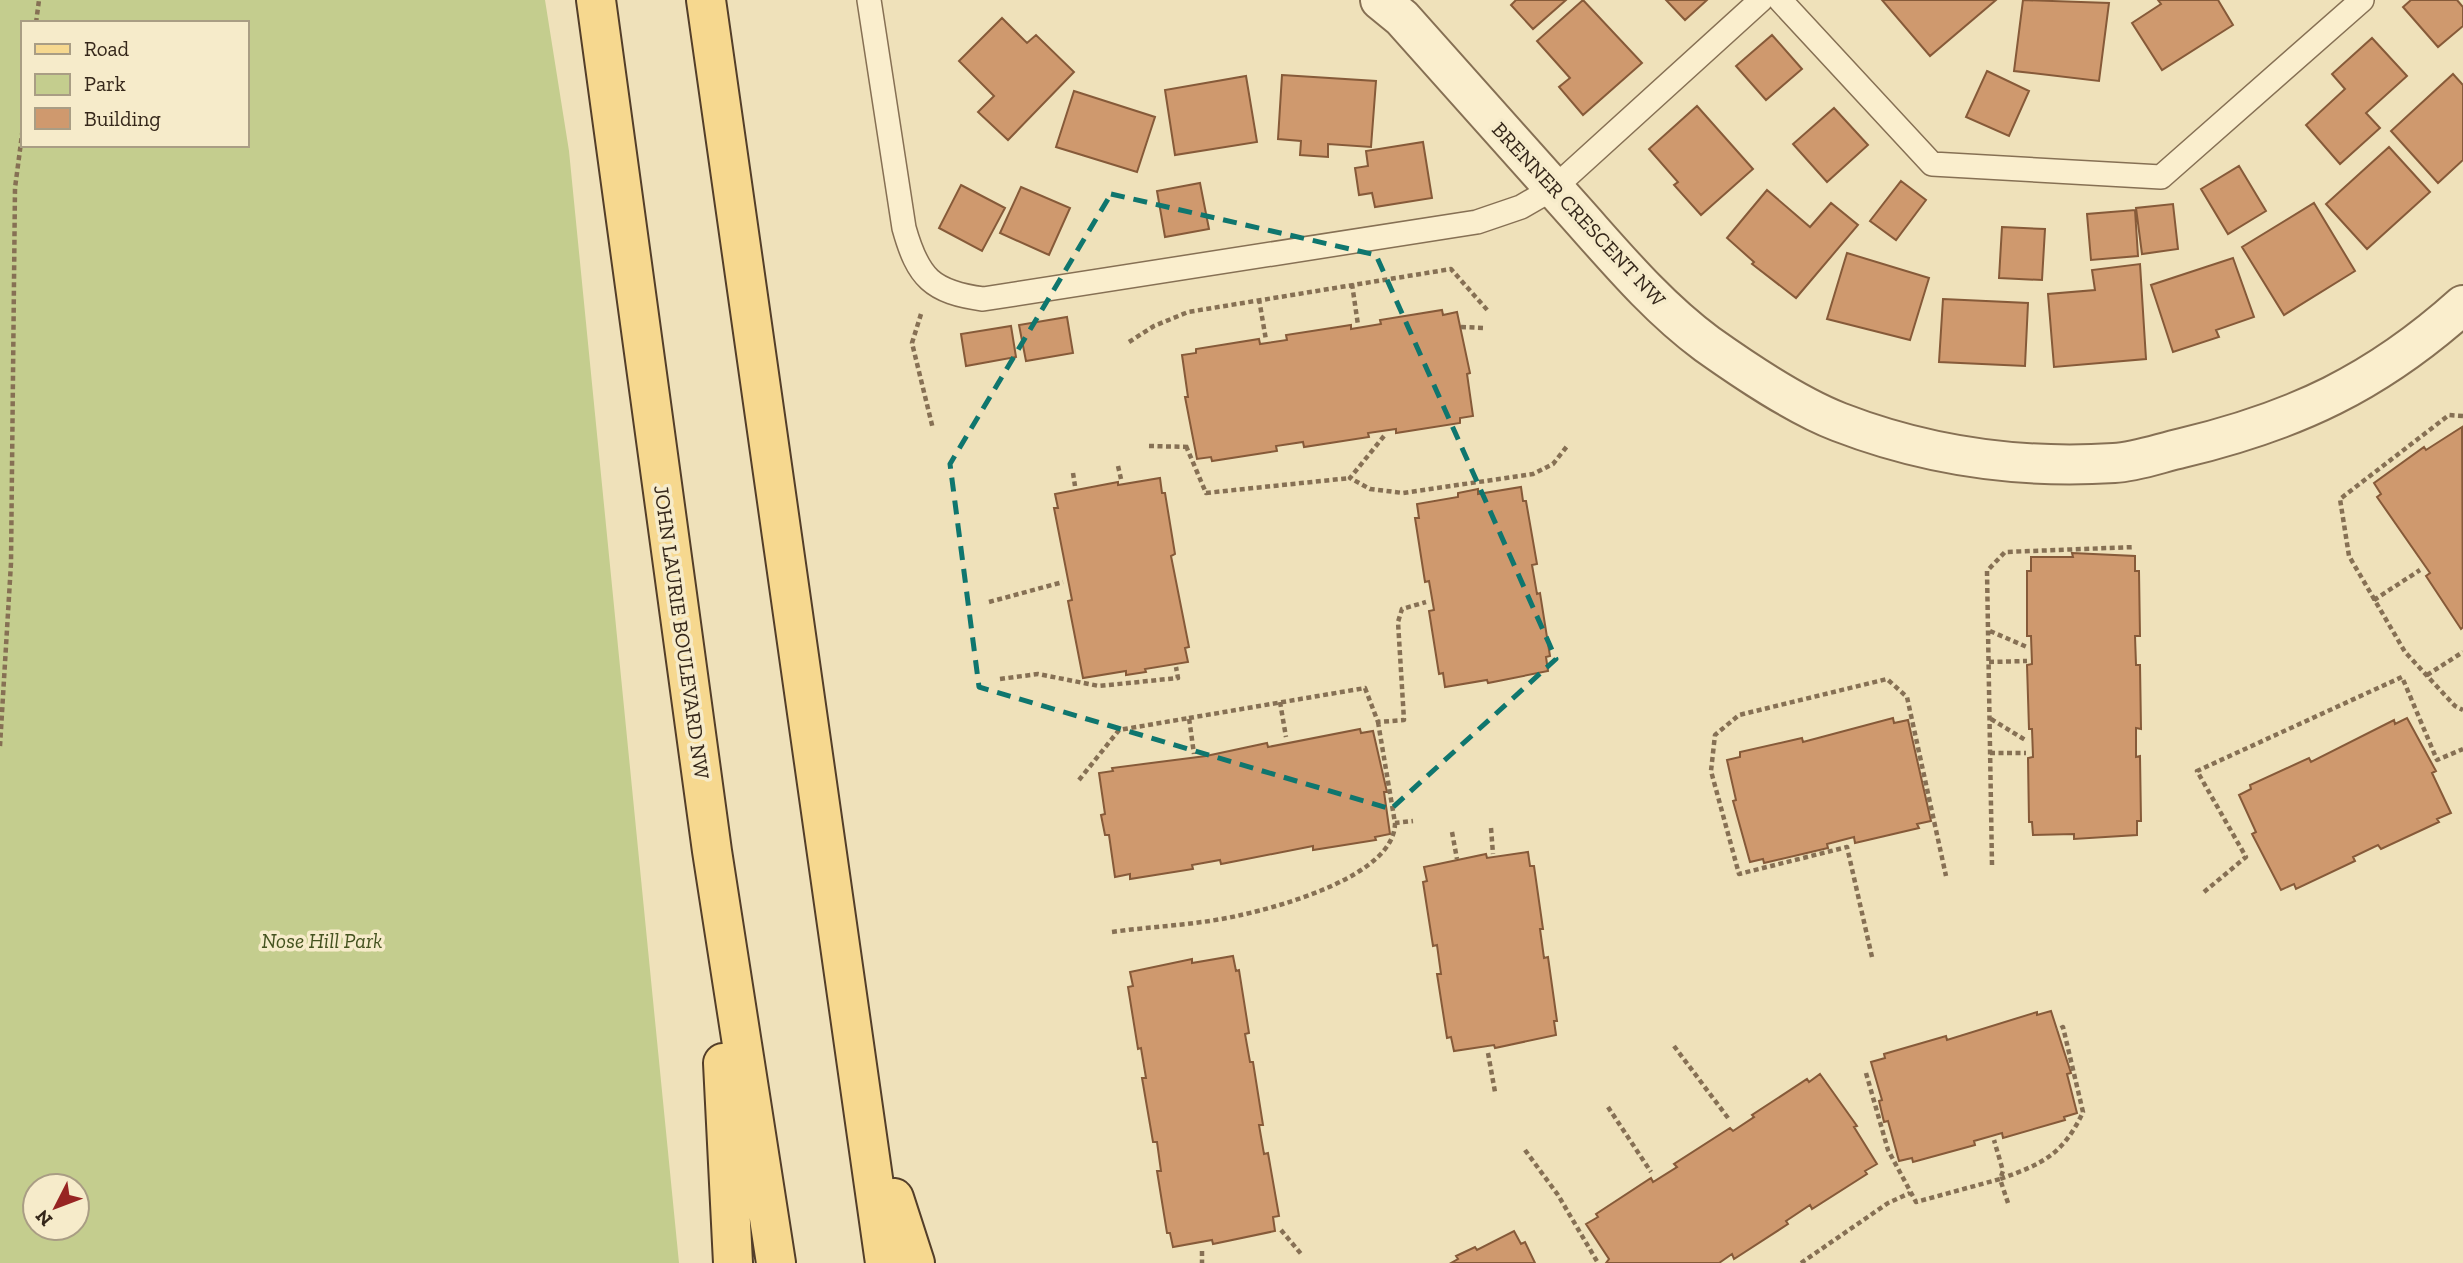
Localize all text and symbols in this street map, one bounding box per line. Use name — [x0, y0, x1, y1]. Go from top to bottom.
legend — [21, 21, 248, 147]
text: Road — [84, 36, 130, 61]
text: Park — [84, 71, 126, 96]
text: Building — [84, 106, 161, 131]
street label: BRENNER CRESCENT NW — [1487, 117, 1671, 312]
street label: JOHN LAURIE BOULEVARD NW — [649, 483, 715, 781]
park label: Nose Hill Park — [262, 928, 382, 953]
north arrow — [21, 1172, 91, 1242]
text: N — [30, 1205, 57, 1231]

